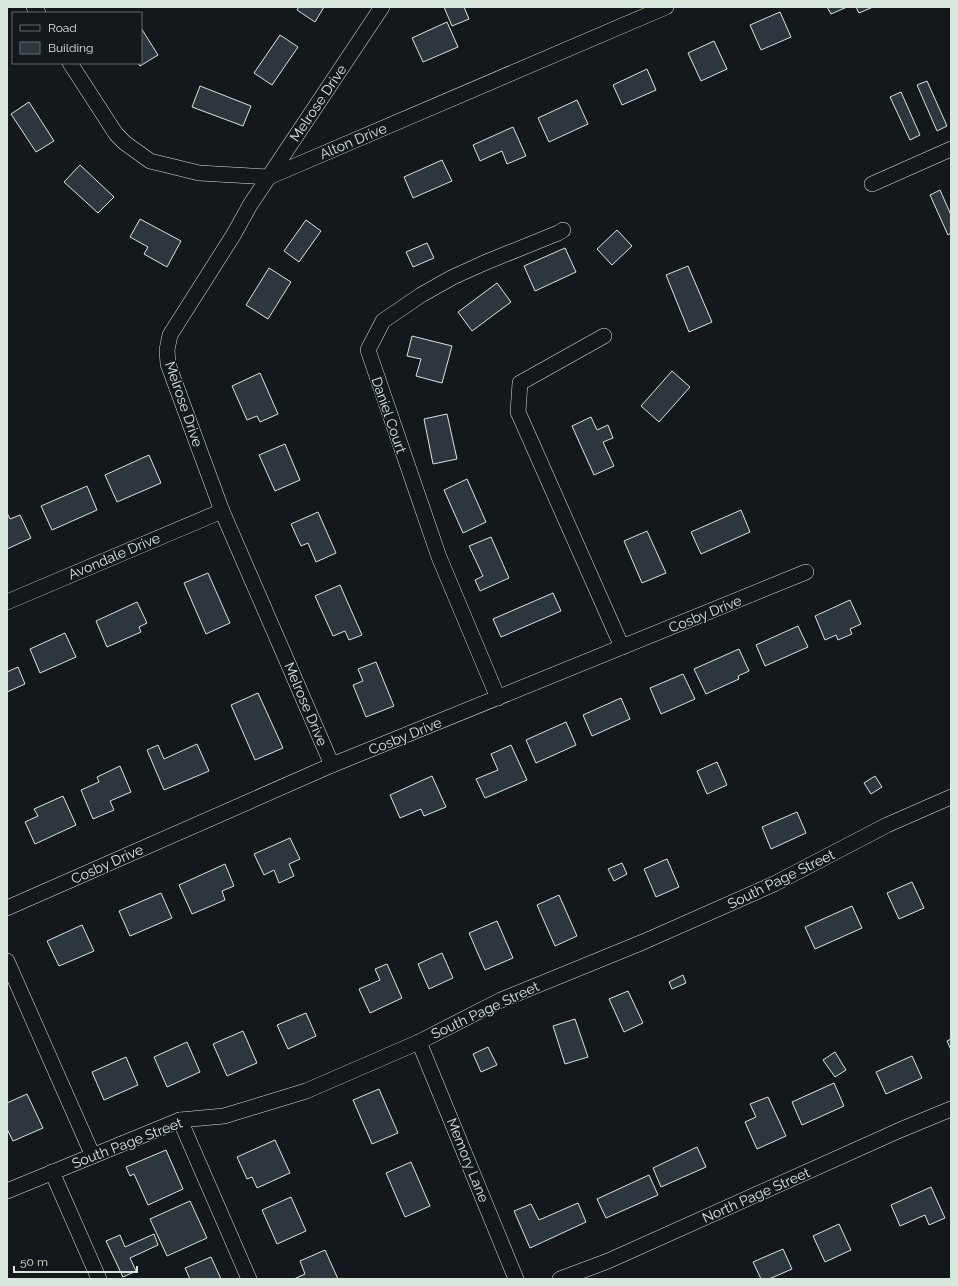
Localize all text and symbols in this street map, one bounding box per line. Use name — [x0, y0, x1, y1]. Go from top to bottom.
legend — [12, 12, 142, 64]
text: Road — [48, 21, 77, 35]
text: Building — [48, 41, 94, 55]
street label: Melrose Drive — [286, 62, 350, 144]
street label: Alton Drive — [317, 120, 389, 162]
street label: Melrose Drive — [162, 359, 206, 449]
street label: Daniel Court — [368, 375, 410, 456]
street label: Avondale Drive — [66, 529, 162, 583]
street label: Cosby Drive — [666, 592, 744, 636]
street label: Melrose Drive — [281, 660, 331, 748]
street label: Cosby Drive — [366, 714, 444, 758]
street label: Cosby Drive — [68, 841, 146, 887]
street label: South Page Street — [725, 846, 837, 912]
street label: South Page Street — [429, 978, 542, 1042]
street label: South Page Street — [69, 1114, 185, 1171]
street label: Memory Lane — [444, 1116, 492, 1204]
street label: North Page Street — [700, 1164, 812, 1226]
scale bar — [14, 1248, 137, 1274]
text: 50 m — [20, 1255, 48, 1269]

